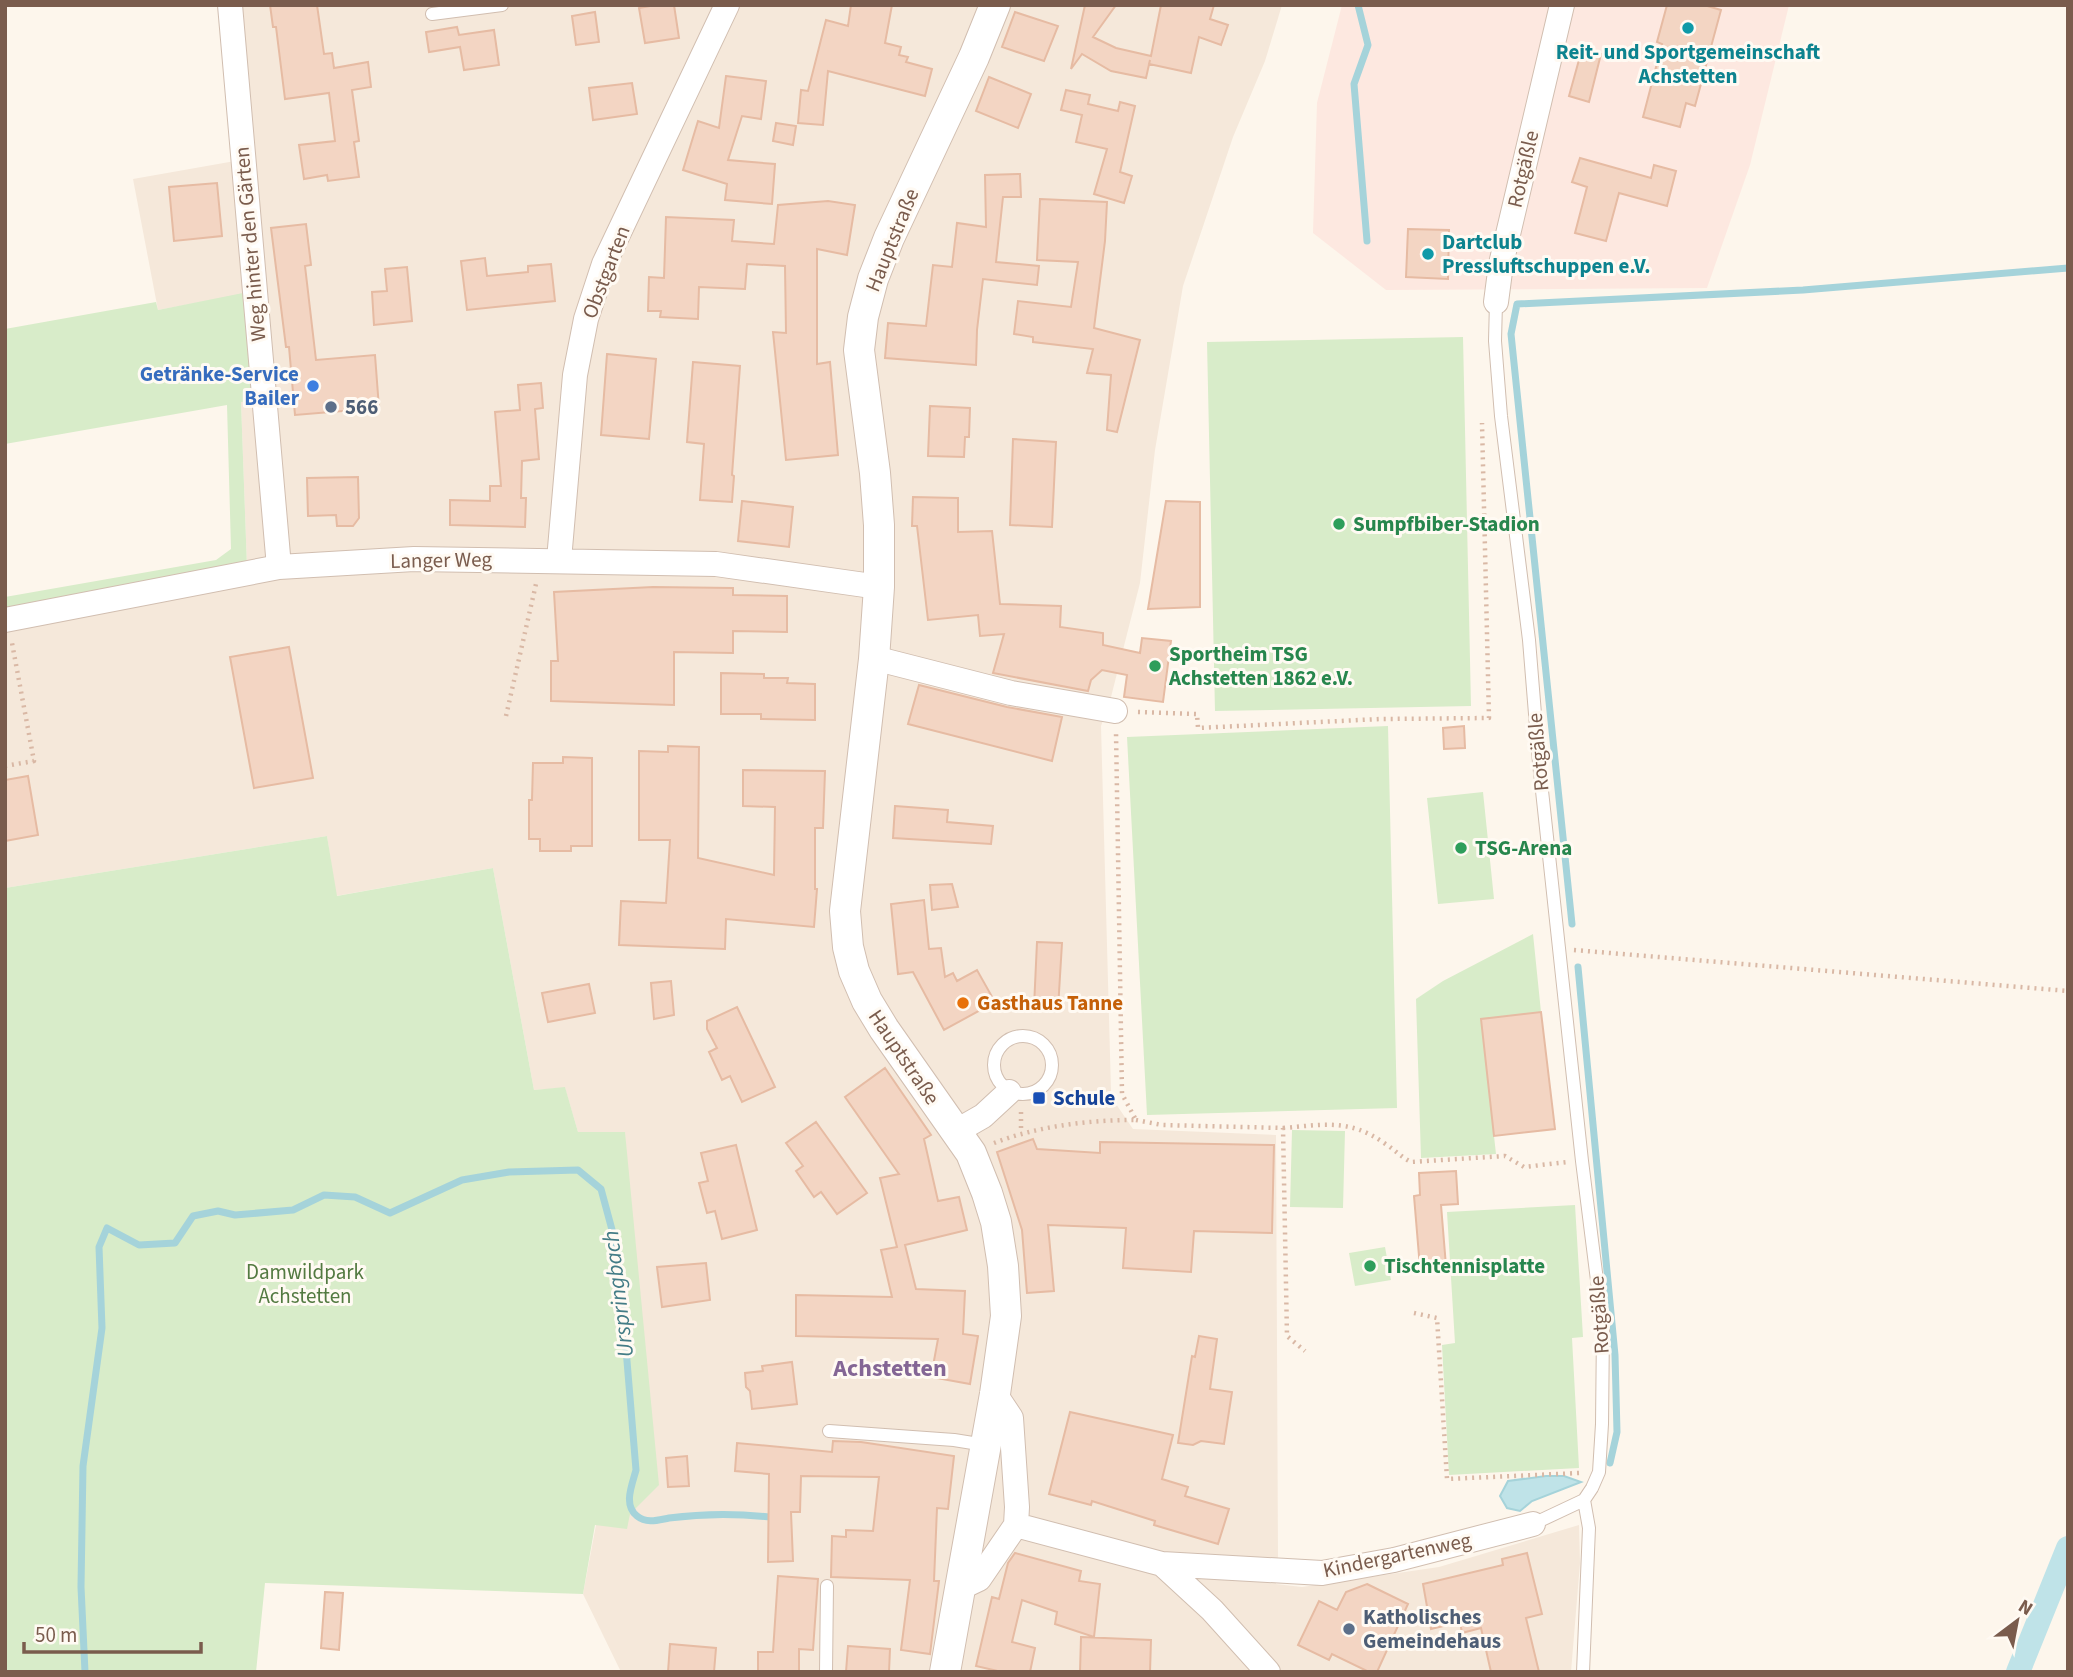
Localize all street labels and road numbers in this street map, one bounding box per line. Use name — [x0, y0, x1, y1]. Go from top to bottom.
street label: Rotgäßle — [1500, 127, 1546, 211]
street label: Weg hinter den Gärten — [227, 145, 273, 343]
street label: Hauptstraße — [858, 184, 926, 296]
street label: Obstgarten — [575, 221, 637, 323]
street label: Langer Weg — [390, 544, 493, 576]
street label: Rotgäßle — [1520, 712, 1556, 792]
street label: Hauptstraße — [861, 1003, 947, 1111]
street label: Rotgäßle — [1581, 1275, 1617, 1355]
street label: Kindergartenweg — [1320, 1525, 1474, 1585]

